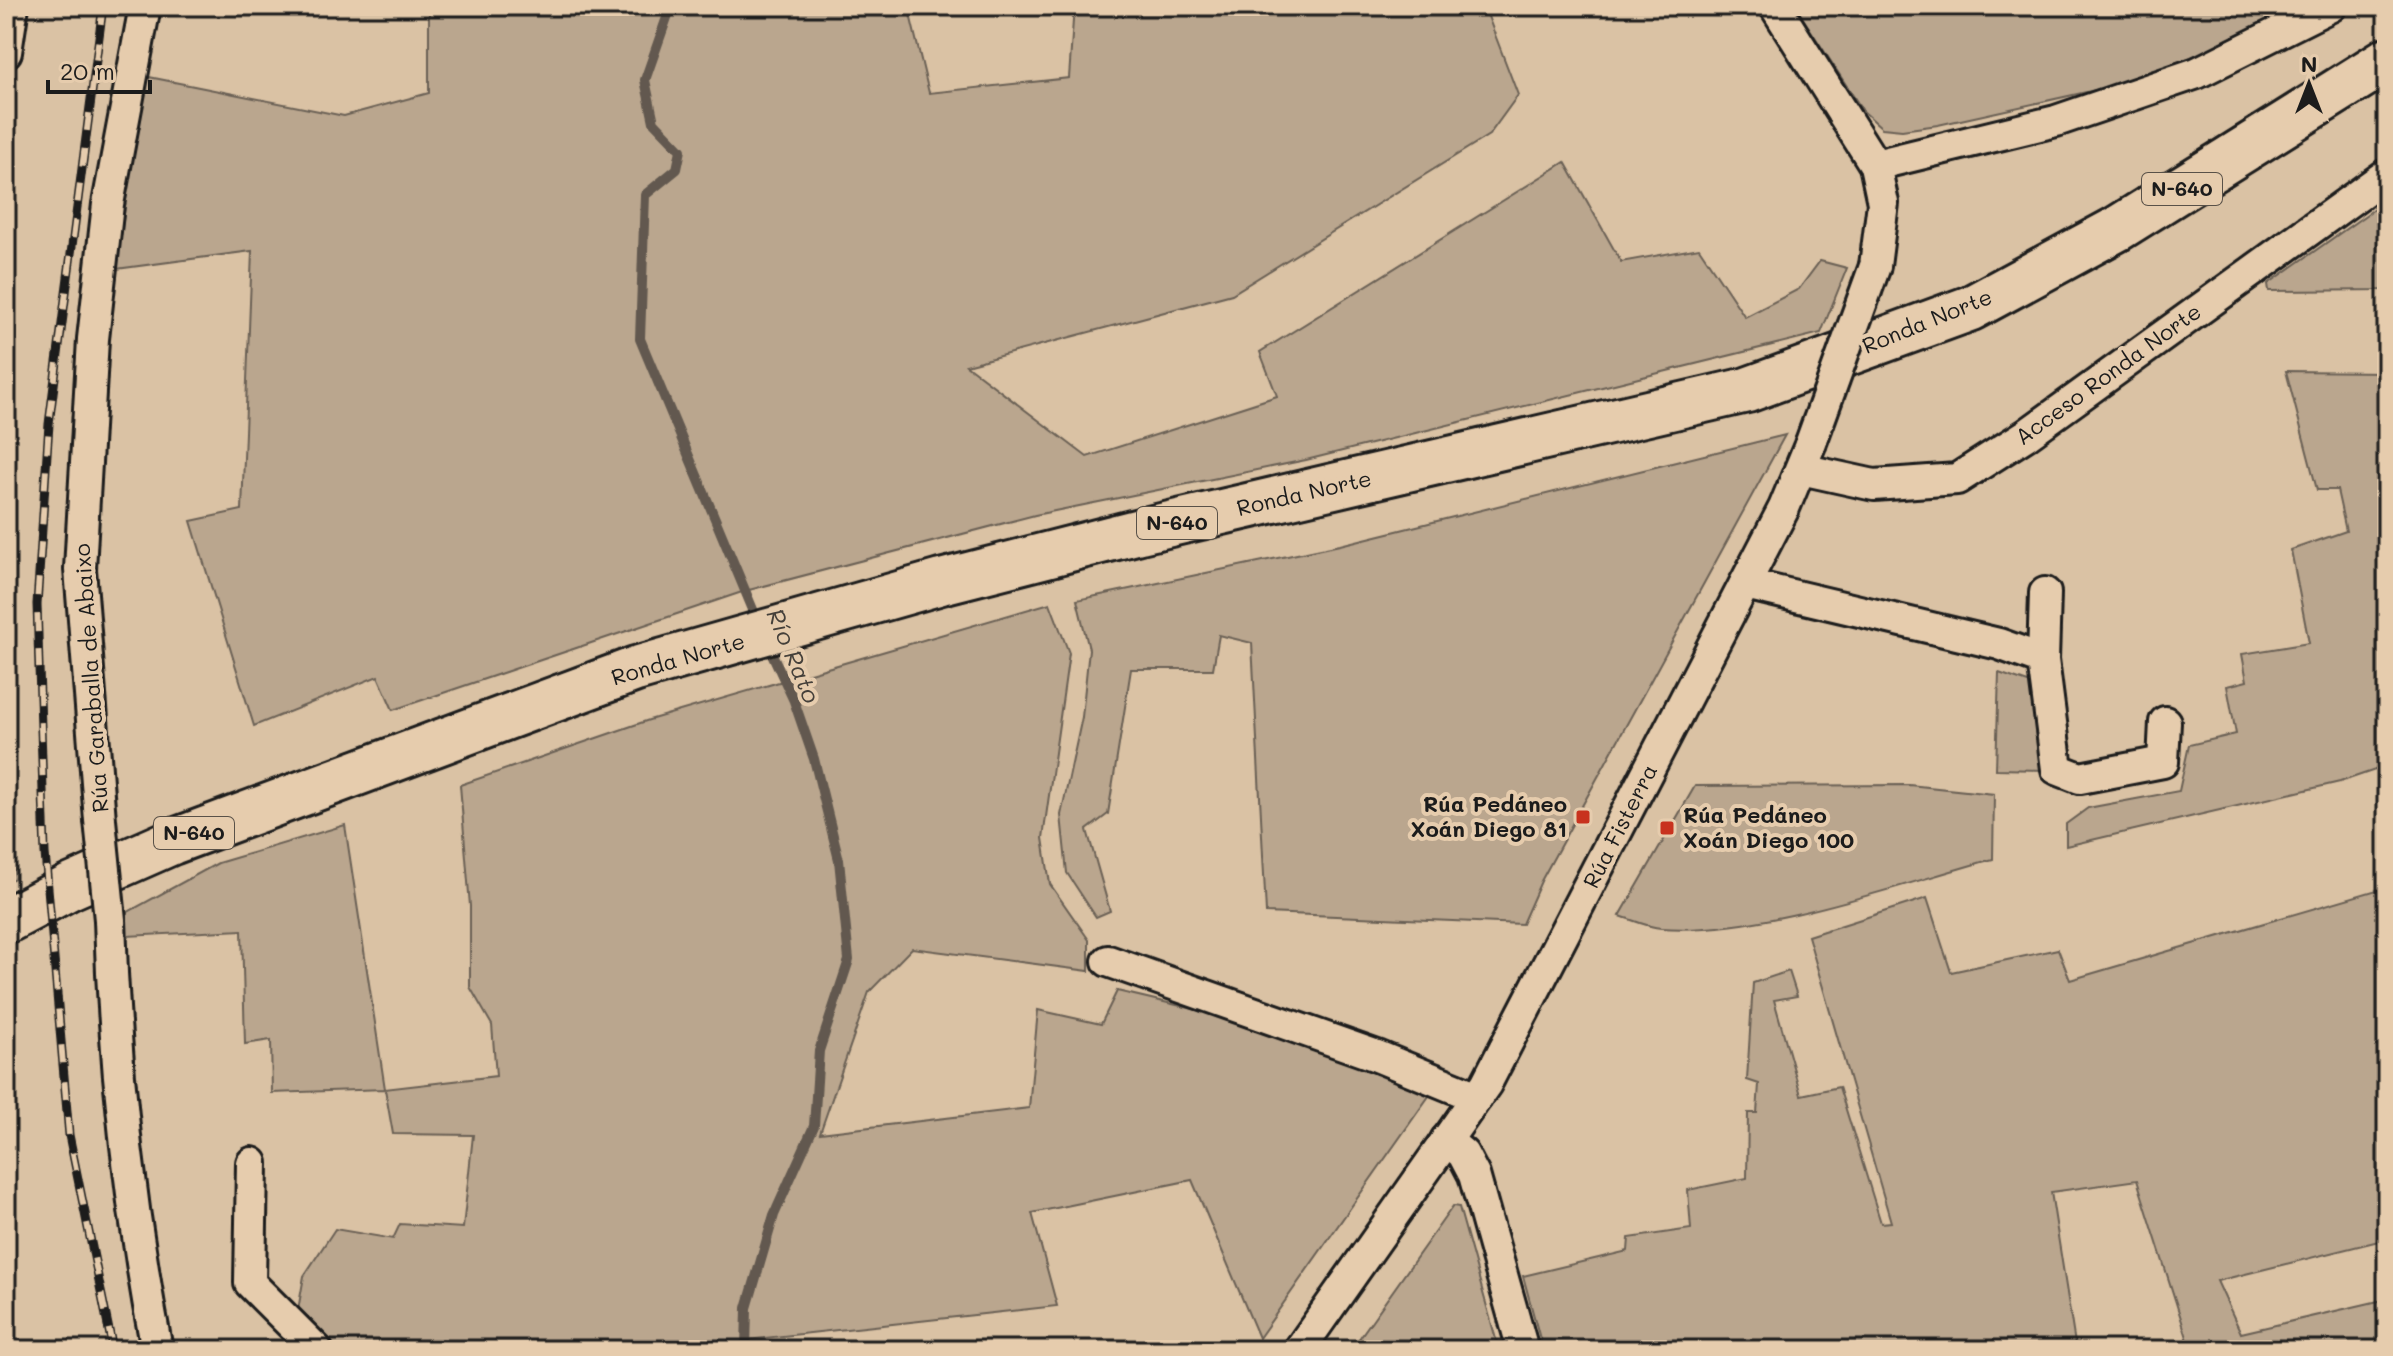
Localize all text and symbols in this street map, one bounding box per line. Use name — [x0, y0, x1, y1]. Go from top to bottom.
scale bar — [48, 44, 150, 94]
north arrow — [2269, 44, 2349, 124]
text: N — [2301, 49, 2317, 78]
text: 20 m — [60, 55, 115, 86]
road number: N-640 — [2142, 173, 2222, 205]
street label: Ronda Norte — [1858, 281, 1996, 360]
street label: Acceso Ronda Norte — [2009, 296, 2206, 451]
street label: Ronda Norte — [1234, 463, 1374, 522]
road number: N-640 — [1137, 507, 1217, 539]
street label: Rúa Garaballa de Abaixo — [67, 543, 114, 814]
water label: Río Rato — [761, 603, 828, 707]
street label: Ronda Norte — [608, 626, 748, 691]
street label: Rúa Fisterra — [1576, 759, 1663, 893]
place label: Rúa Pedáneo Xoán Diego 81 — [1410, 789, 1567, 843]
place label: Rúa Pedáneo Xoán Diego 100 — [1683, 800, 1854, 854]
marker: Rúa Pedáneo Xoán Diego 81 — [1574, 808, 1592, 826]
road number: N-640 — [154, 817, 234, 849]
marker: Rúa Pedáneo Xoán Diego 100 — [1658, 819, 1676, 837]

